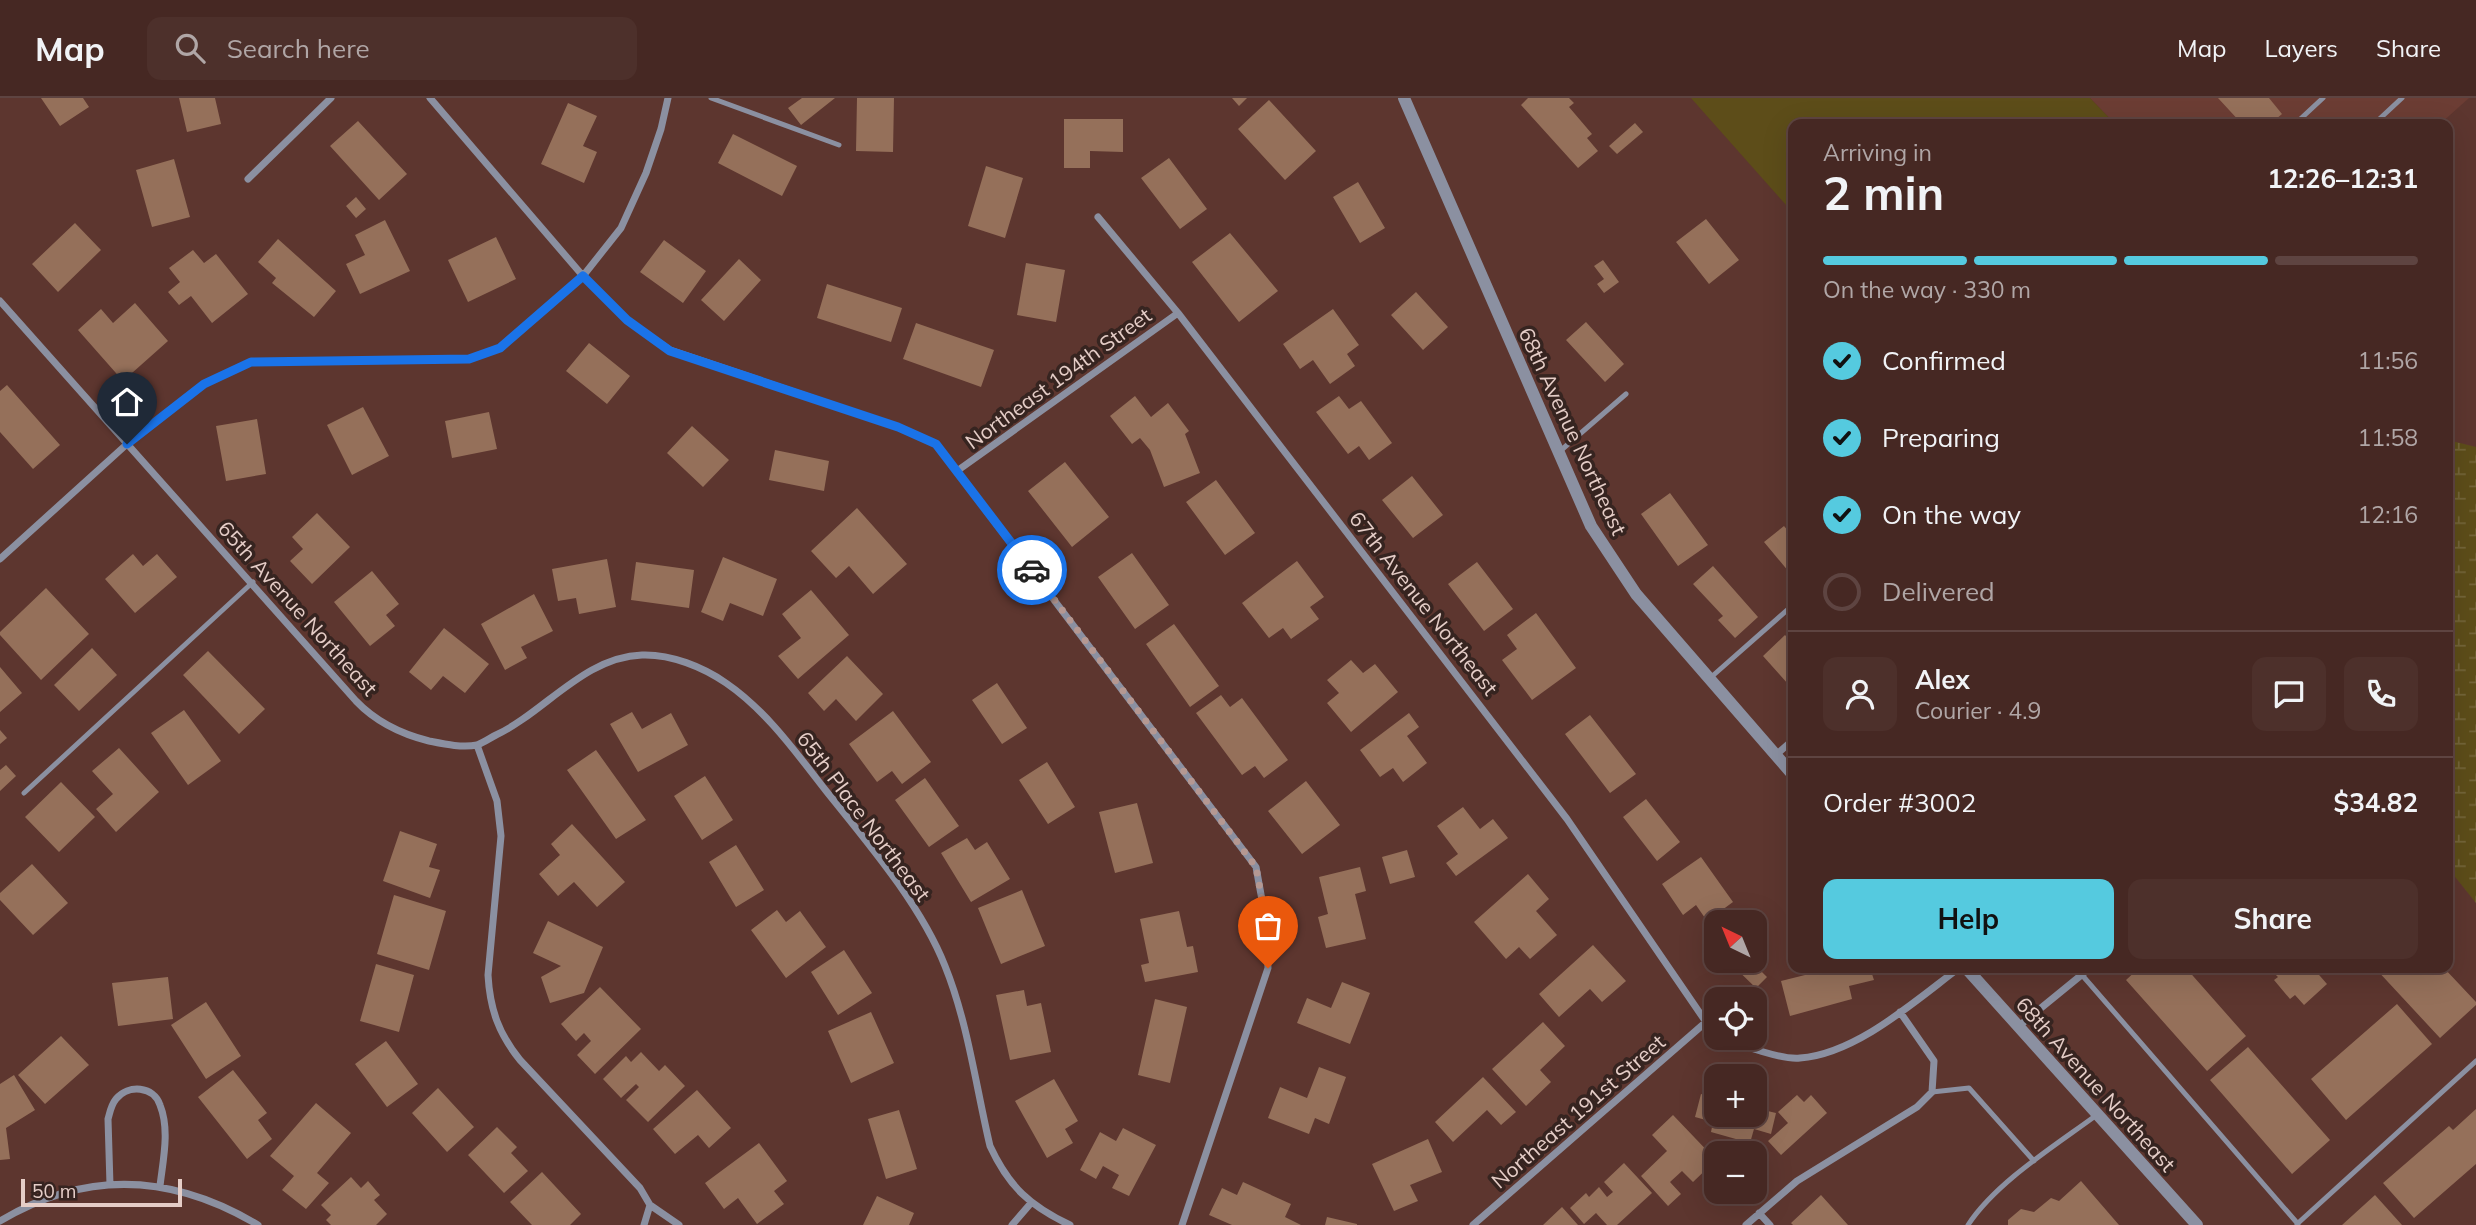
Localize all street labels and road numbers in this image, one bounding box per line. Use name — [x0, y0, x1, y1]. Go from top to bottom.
street label: Northeast 194th Street — [960, 302, 1156, 454]
street label: 68th Avenue Northeast — [1513, 323, 1633, 539]
street label: 67th Avenue Northeast — [1344, 506, 1504, 700]
street label: 65th Avenue Northeast — [213, 515, 383, 701]
street label: 65th Place Northeast — [792, 726, 936, 906]
street label: 68th Avenue Northeast — [2011, 991, 2181, 1177]
street label: Northeast 191st Street — [1486, 1028, 1670, 1194]

